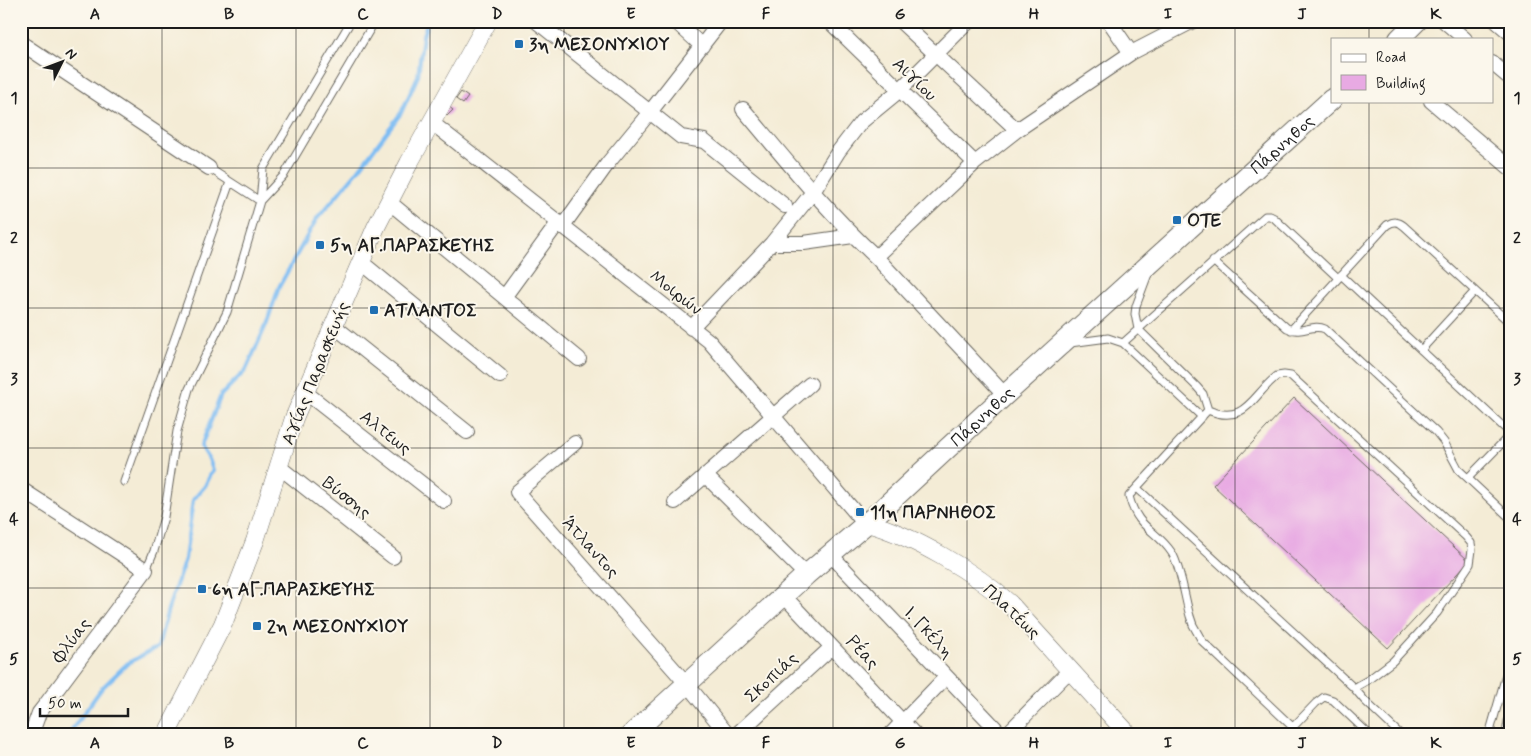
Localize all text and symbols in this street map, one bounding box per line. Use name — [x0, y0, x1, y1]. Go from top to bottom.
text: A — [90, 4, 100, 25]
text: B — [224, 4, 234, 25]
text: C — [357, 4, 369, 25]
text: D — [491, 4, 503, 25]
text: E — [626, 4, 636, 25]
text: F — [762, 4, 771, 25]
text: G — [895, 4, 906, 25]
text: H — [1029, 4, 1040, 25]
text: I — [1164, 4, 1173, 25]
text: J — [1297, 4, 1307, 25]
text: K — [1430, 4, 1442, 25]
place label: 3η ΜΕΣΟΝΥΧΙΟΥ — [529, 33, 670, 57]
north arrow — [38, 38, 88, 88]
marker: 3η ΜΕΣΟΝΥΧΙΟΥ — [513, 38, 525, 50]
legend — [1331, 38, 1494, 102]
text: N — [61, 44, 81, 63]
text: Road — [1376, 48, 1406, 68]
street label: Αιγίου — [887, 52, 942, 107]
text: Building — [1376, 74, 1426, 95]
text: 1 — [10, 88, 18, 109]
text: 1 — [1513, 88, 1521, 109]
street label: Πάρνηθος — [1245, 110, 1320, 181]
place label: ΟΤΕ — [1187, 209, 1222, 233]
marker: ΟΤΕ — [1171, 214, 1183, 226]
text: 2 — [10, 228, 18, 249]
text: 2 — [1513, 228, 1521, 249]
place label: 5η ΑΓ.ΠΑΡΑΣΚΕΥΗΣ — [330, 234, 495, 258]
marker: 5η ΑΓ.ΠΑΡΑΣΚΕΥΗΣ — [314, 239, 326, 251]
street label: Μοιρών — [644, 265, 707, 321]
street label: Αγίας Παρασκευής — [276, 298, 356, 449]
place label: ΑΤΛΑΝΤΟΣ — [384, 299, 477, 323]
marker: ΑΤΛΑΝΤΟΣ — [368, 304, 380, 316]
text: 3 — [10, 369, 18, 390]
text: 3 — [1513, 369, 1521, 390]
street label: Πάρνηθος — [945, 381, 1020, 453]
street label: Αλτεως — [355, 405, 416, 461]
street label: Βύσσης — [317, 471, 376, 525]
place label: 11η ΠΑΡΝΗΘΟΣ — [870, 501, 996, 525]
marker: 11η ΠΑΡΝΗΘΟΣ — [854, 506, 866, 518]
text: 4 — [9, 509, 19, 530]
text: 4 — [1512, 509, 1522, 530]
street label: Άτλαντος — [556, 512, 624, 584]
place label: 6η ΑΓ.ΠΑΡΑΣΚΕΥΗΣ — [212, 578, 375, 602]
street label: Πλατέως — [977, 578, 1046, 645]
marker: 6η ΑΓ.ΠΑΡΑΣΚΕΥΗΣ — [196, 583, 208, 595]
street label: Ι. Γκέλη — [898, 601, 959, 664]
street label: Φλύας — [46, 613, 97, 669]
place label: 2η ΜΕΣΟΝΥΧΙΟΥ — [267, 615, 408, 639]
marker: 2η ΜΕΣΟΝΥΧΙΟΥ — [251, 620, 263, 632]
street label: Ρέας — [840, 630, 885, 675]
street label: Σκοπιάς — [740, 647, 804, 709]
text: 5 — [9, 649, 19, 670]
text: 5 — [1512, 649, 1522, 670]
scale bar — [40, 686, 128, 718]
text: 50 m — [48, 694, 82, 714]
text: A — [90, 733, 100, 754]
text: B — [224, 733, 234, 754]
text: C — [357, 733, 369, 754]
text: D — [491, 733, 503, 754]
text: E — [626, 733, 636, 754]
text: F — [762, 733, 771, 754]
text: G — [895, 733, 906, 754]
text: H — [1029, 733, 1040, 754]
text: I — [1164, 733, 1173, 754]
text: J — [1297, 733, 1307, 754]
text: K — [1430, 733, 1442, 754]

